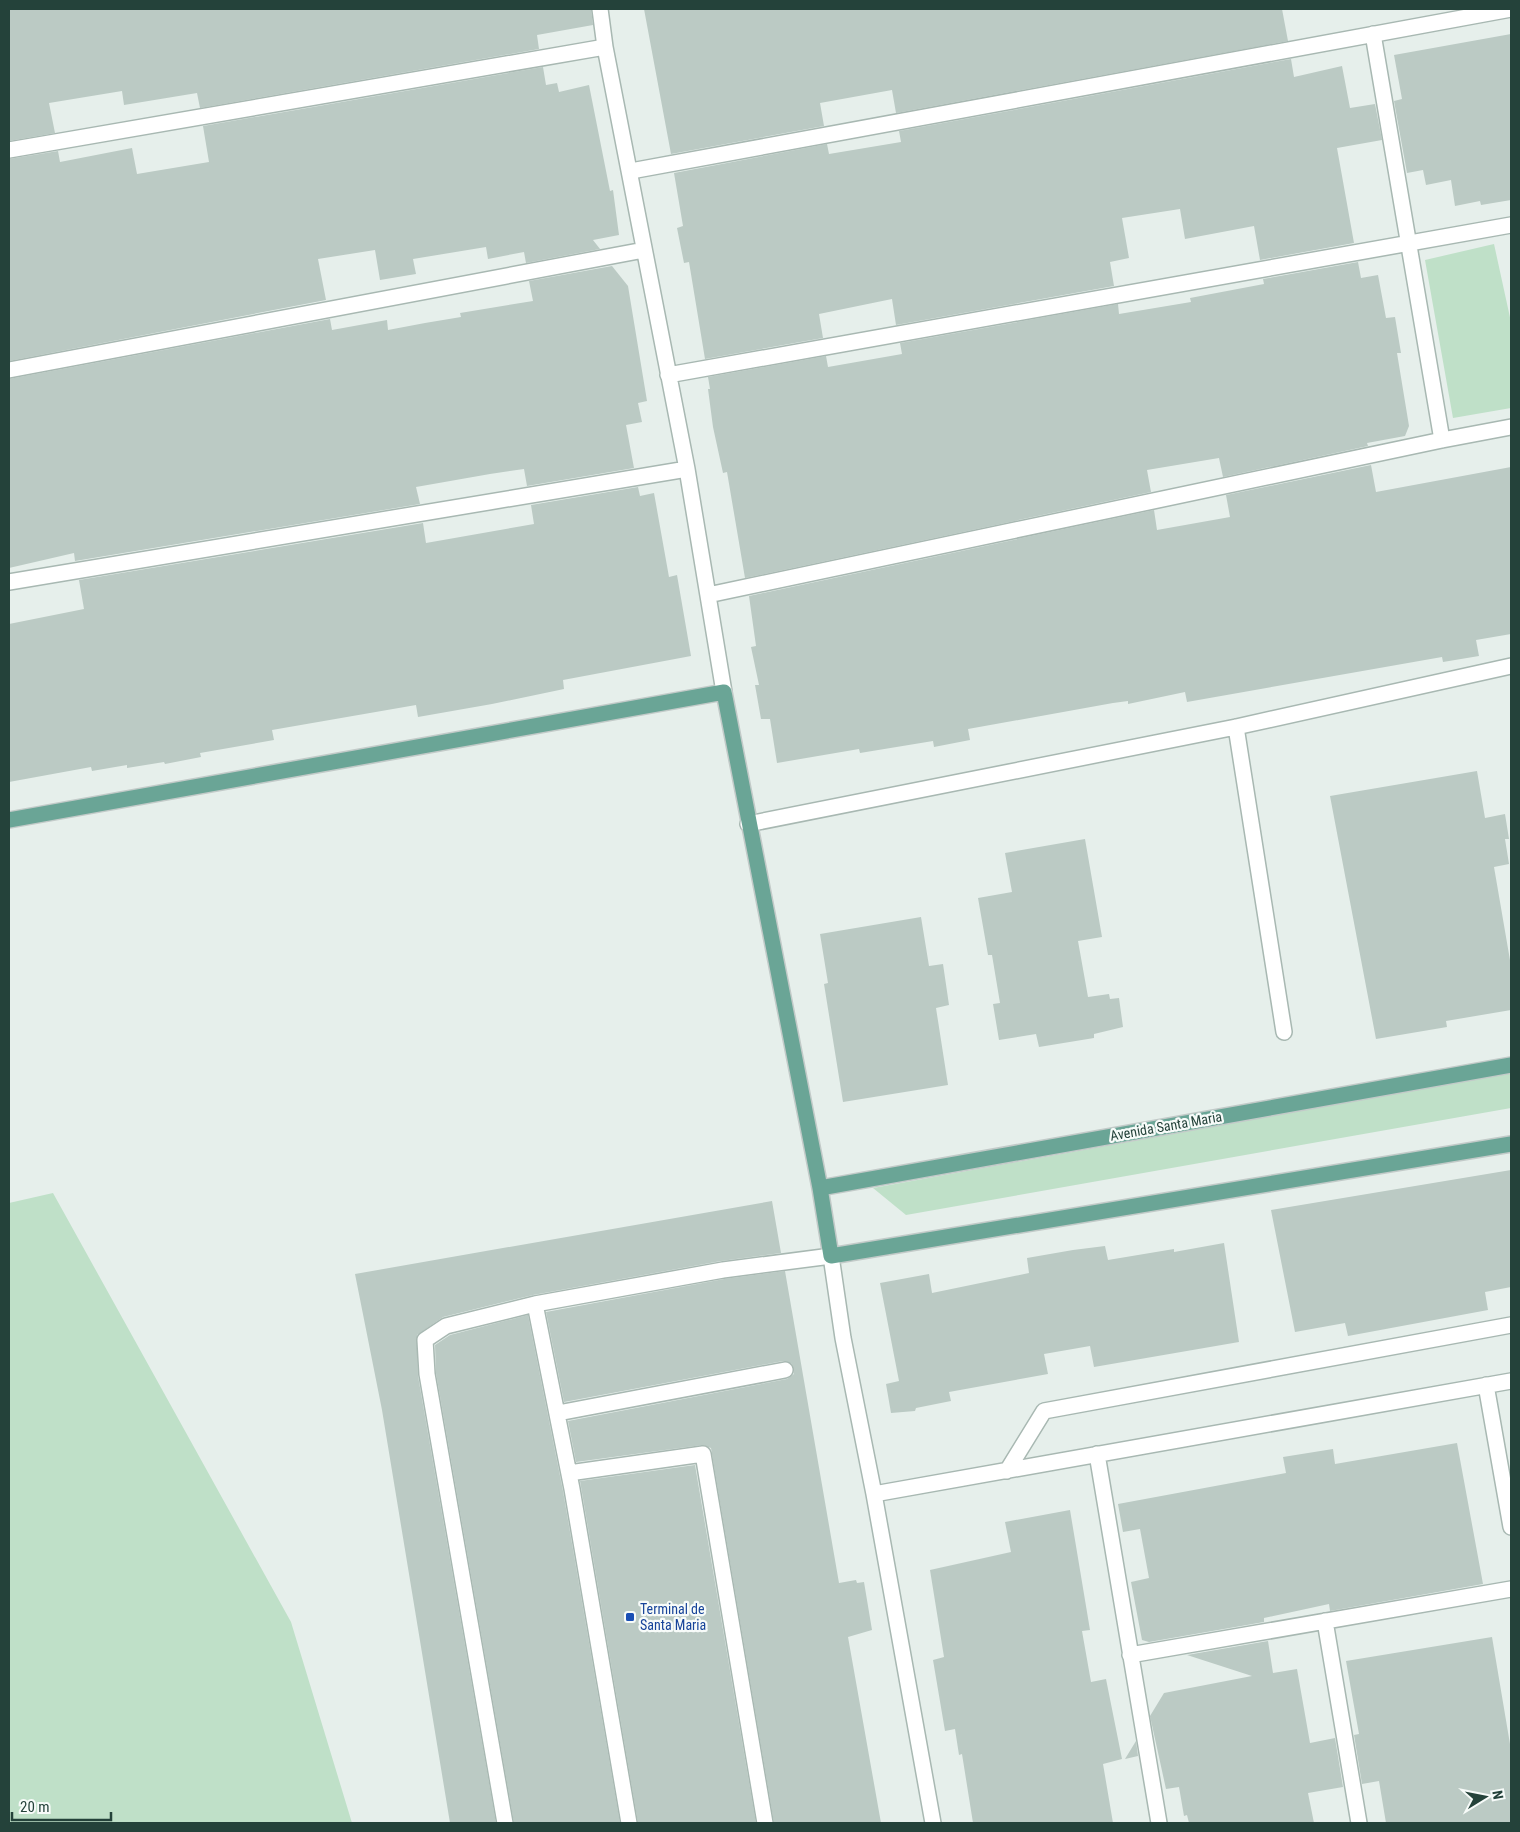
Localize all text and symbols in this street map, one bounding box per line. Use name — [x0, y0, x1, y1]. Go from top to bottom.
street label: Avenida Santa Maria — [1109, 1108, 1223, 1144]
place label: Terminal de Santa Maria — [640, 1601, 706, 1633]
marker: Terminal de Santa Maria — [624, 1611, 636, 1623]
north arrow — [1460, 1772, 1510, 1822]
text: N — [1489, 1789, 1506, 1800]
scale bar — [12, 1790, 111, 1822]
text: 20 m — [20, 1798, 50, 1816]

